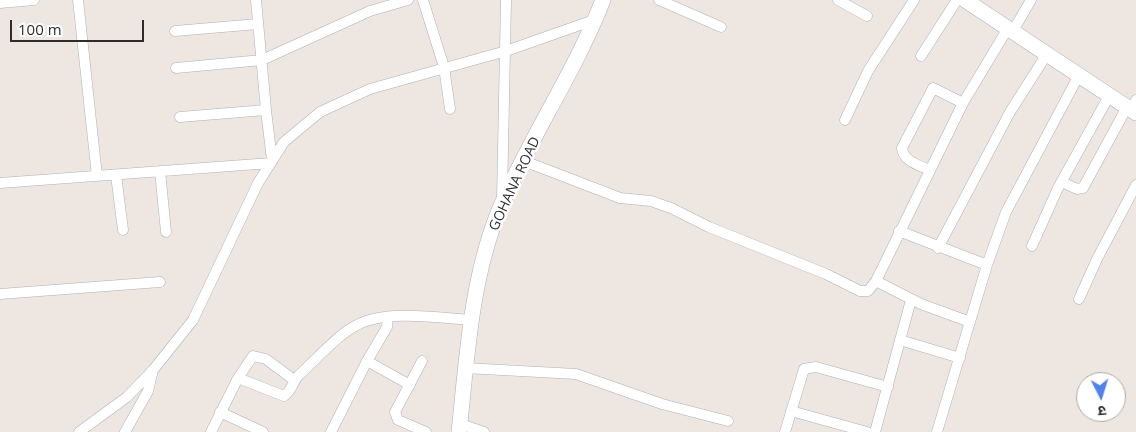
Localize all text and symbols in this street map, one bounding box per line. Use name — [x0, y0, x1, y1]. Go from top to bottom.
scale bar — [12, 10, 146, 42]
text: 100 m — [18, 19, 62, 39]
street label: GOHANA ROAD — [486, 134, 544, 234]
north arrow — [1076, 372, 1126, 422]
text: उ — [1097, 402, 1107, 421]

